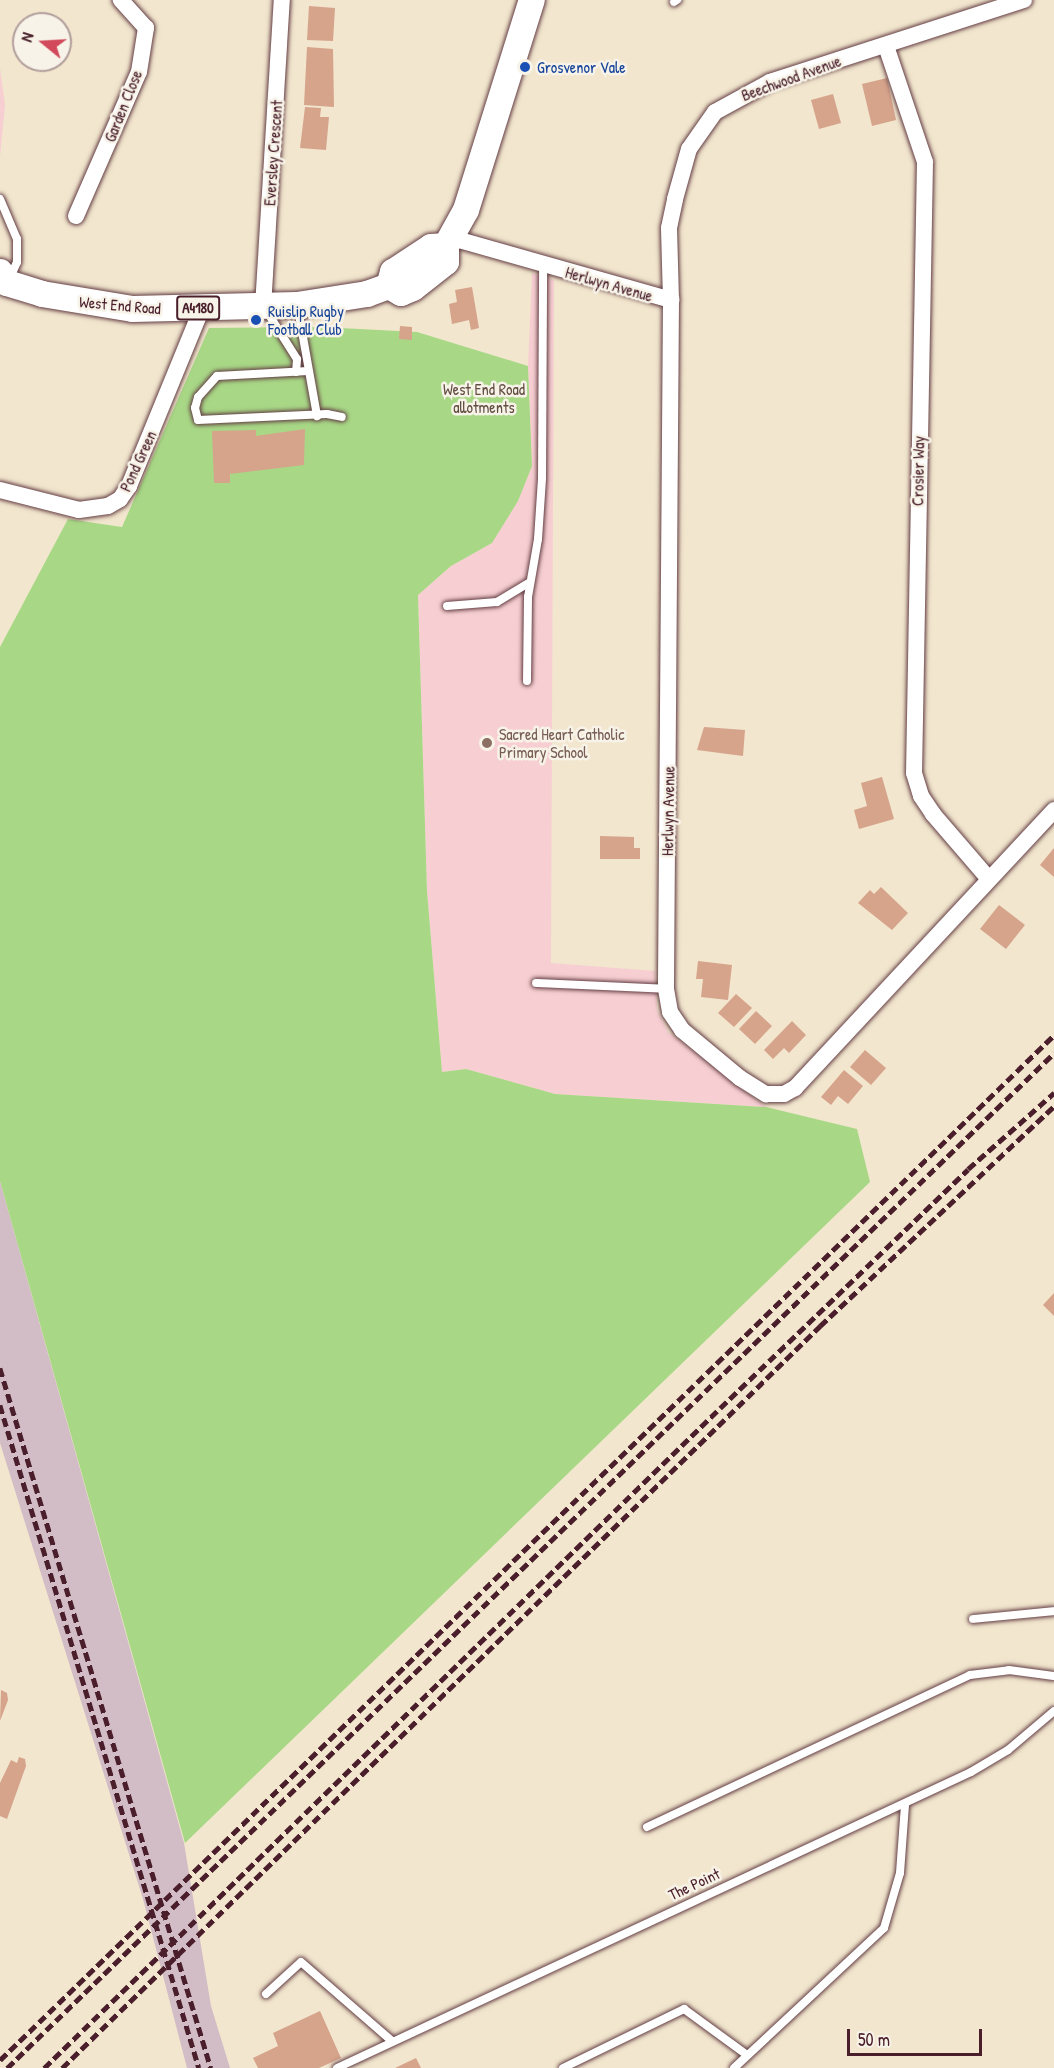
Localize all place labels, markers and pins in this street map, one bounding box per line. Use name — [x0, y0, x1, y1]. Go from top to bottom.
place label: Grosvenor Vale — [537, 57, 626, 77]
marker: Grosvenor Vale — [518, 60, 532, 74]
place label: Ruislip Rugby Football Club — [268, 301, 344, 339]
marker: Ruislip Rugby Football Club — [249, 313, 263, 327]
place label: Sacred Heart Catholic Primary School — [499, 724, 625, 762]
marker: Sacred Heart Catholic Primary School — [480, 736, 494, 750]

